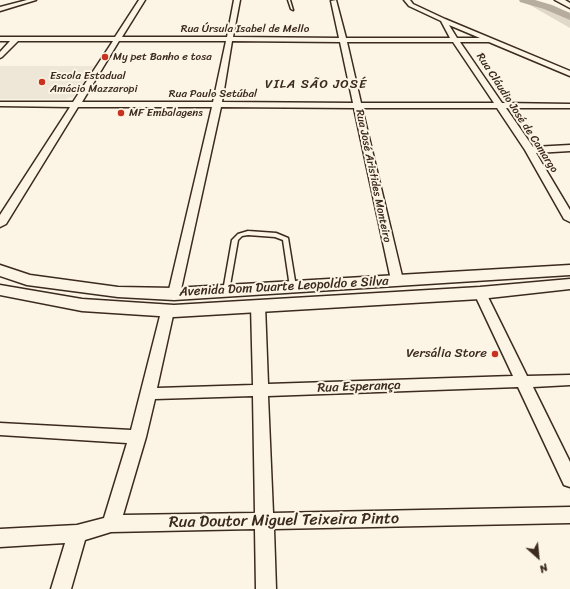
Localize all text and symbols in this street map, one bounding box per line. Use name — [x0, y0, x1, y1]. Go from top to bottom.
street label: Rua Úrsula Isabel de Mello — [181, 22, 309, 36]
place label: My pet Banho e tosa — [113, 50, 212, 64]
street label: Rua Cláudio José de Camargo — [473, 51, 561, 175]
marker: My pet Banho e tosa — [100, 52, 110, 62]
place label: Escola Estadual Amácio Mazzaropi — [50, 69, 137, 95]
marker: Escola Estadual Amácio Mazzaropi — [37, 77, 47, 87]
district label: VILA SÃO JOSÉ — [265, 77, 367, 93]
street label: Rua Paulo Setúbal — [169, 87, 257, 101]
place label: MF Embalagens — [129, 106, 203, 120]
marker: MF Embalagens — [116, 108, 126, 118]
street label: Rua José Aristides Monteiro — [352, 108, 394, 244]
street label: Avenida Dom Duarte Leopoldo e Silva — [179, 274, 389, 300]
place label: Versália Store — [406, 346, 487, 362]
marker: Versália Store — [490, 349, 500, 359]
street label: Rua Esperança — [317, 378, 401, 396]
street label: Rua Doutor Miguel Teixeira Pinto — [169, 509, 399, 533]
north arrow — [518, 537, 558, 577]
text: N — [536, 558, 551, 578]

